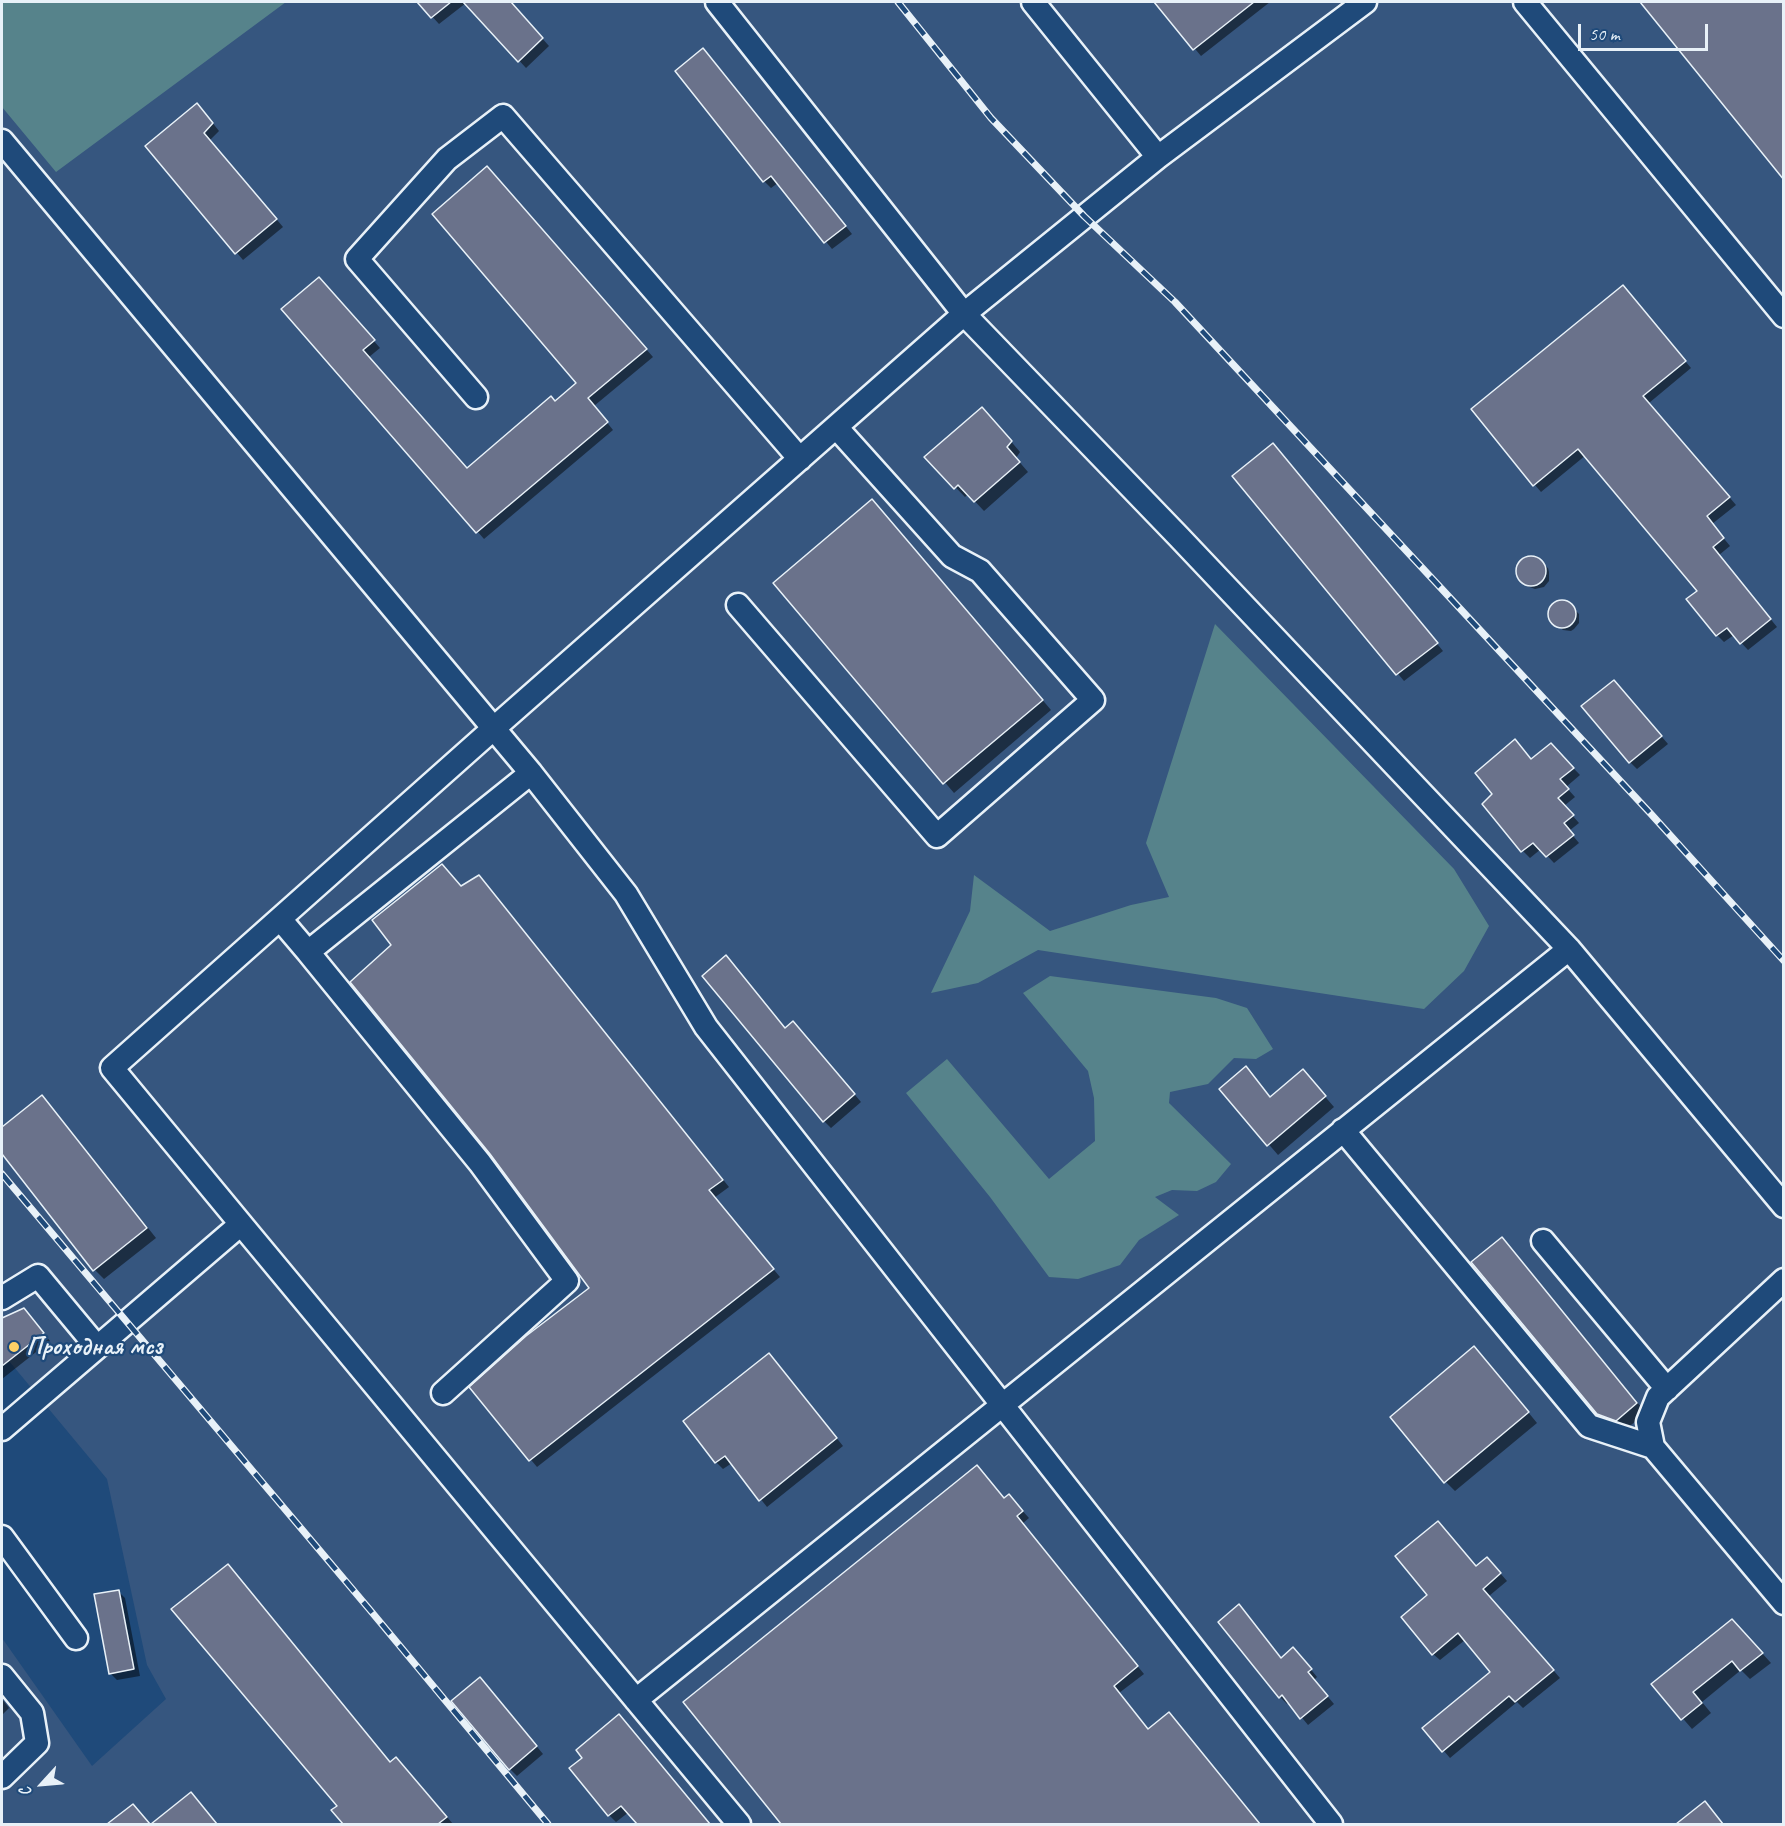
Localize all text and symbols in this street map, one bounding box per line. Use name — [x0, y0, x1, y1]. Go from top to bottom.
scale bar — [1581, 12, 1712, 50]
text: 50 m — [1589, 23, 1620, 45]
place label: Проходная мсз — [26, 1331, 162, 1363]
marker: Проходная мсз — [7, 1340, 21, 1354]
north arrow — [12, 1754, 72, 1814]
text: С — [15, 1784, 37, 1800]

